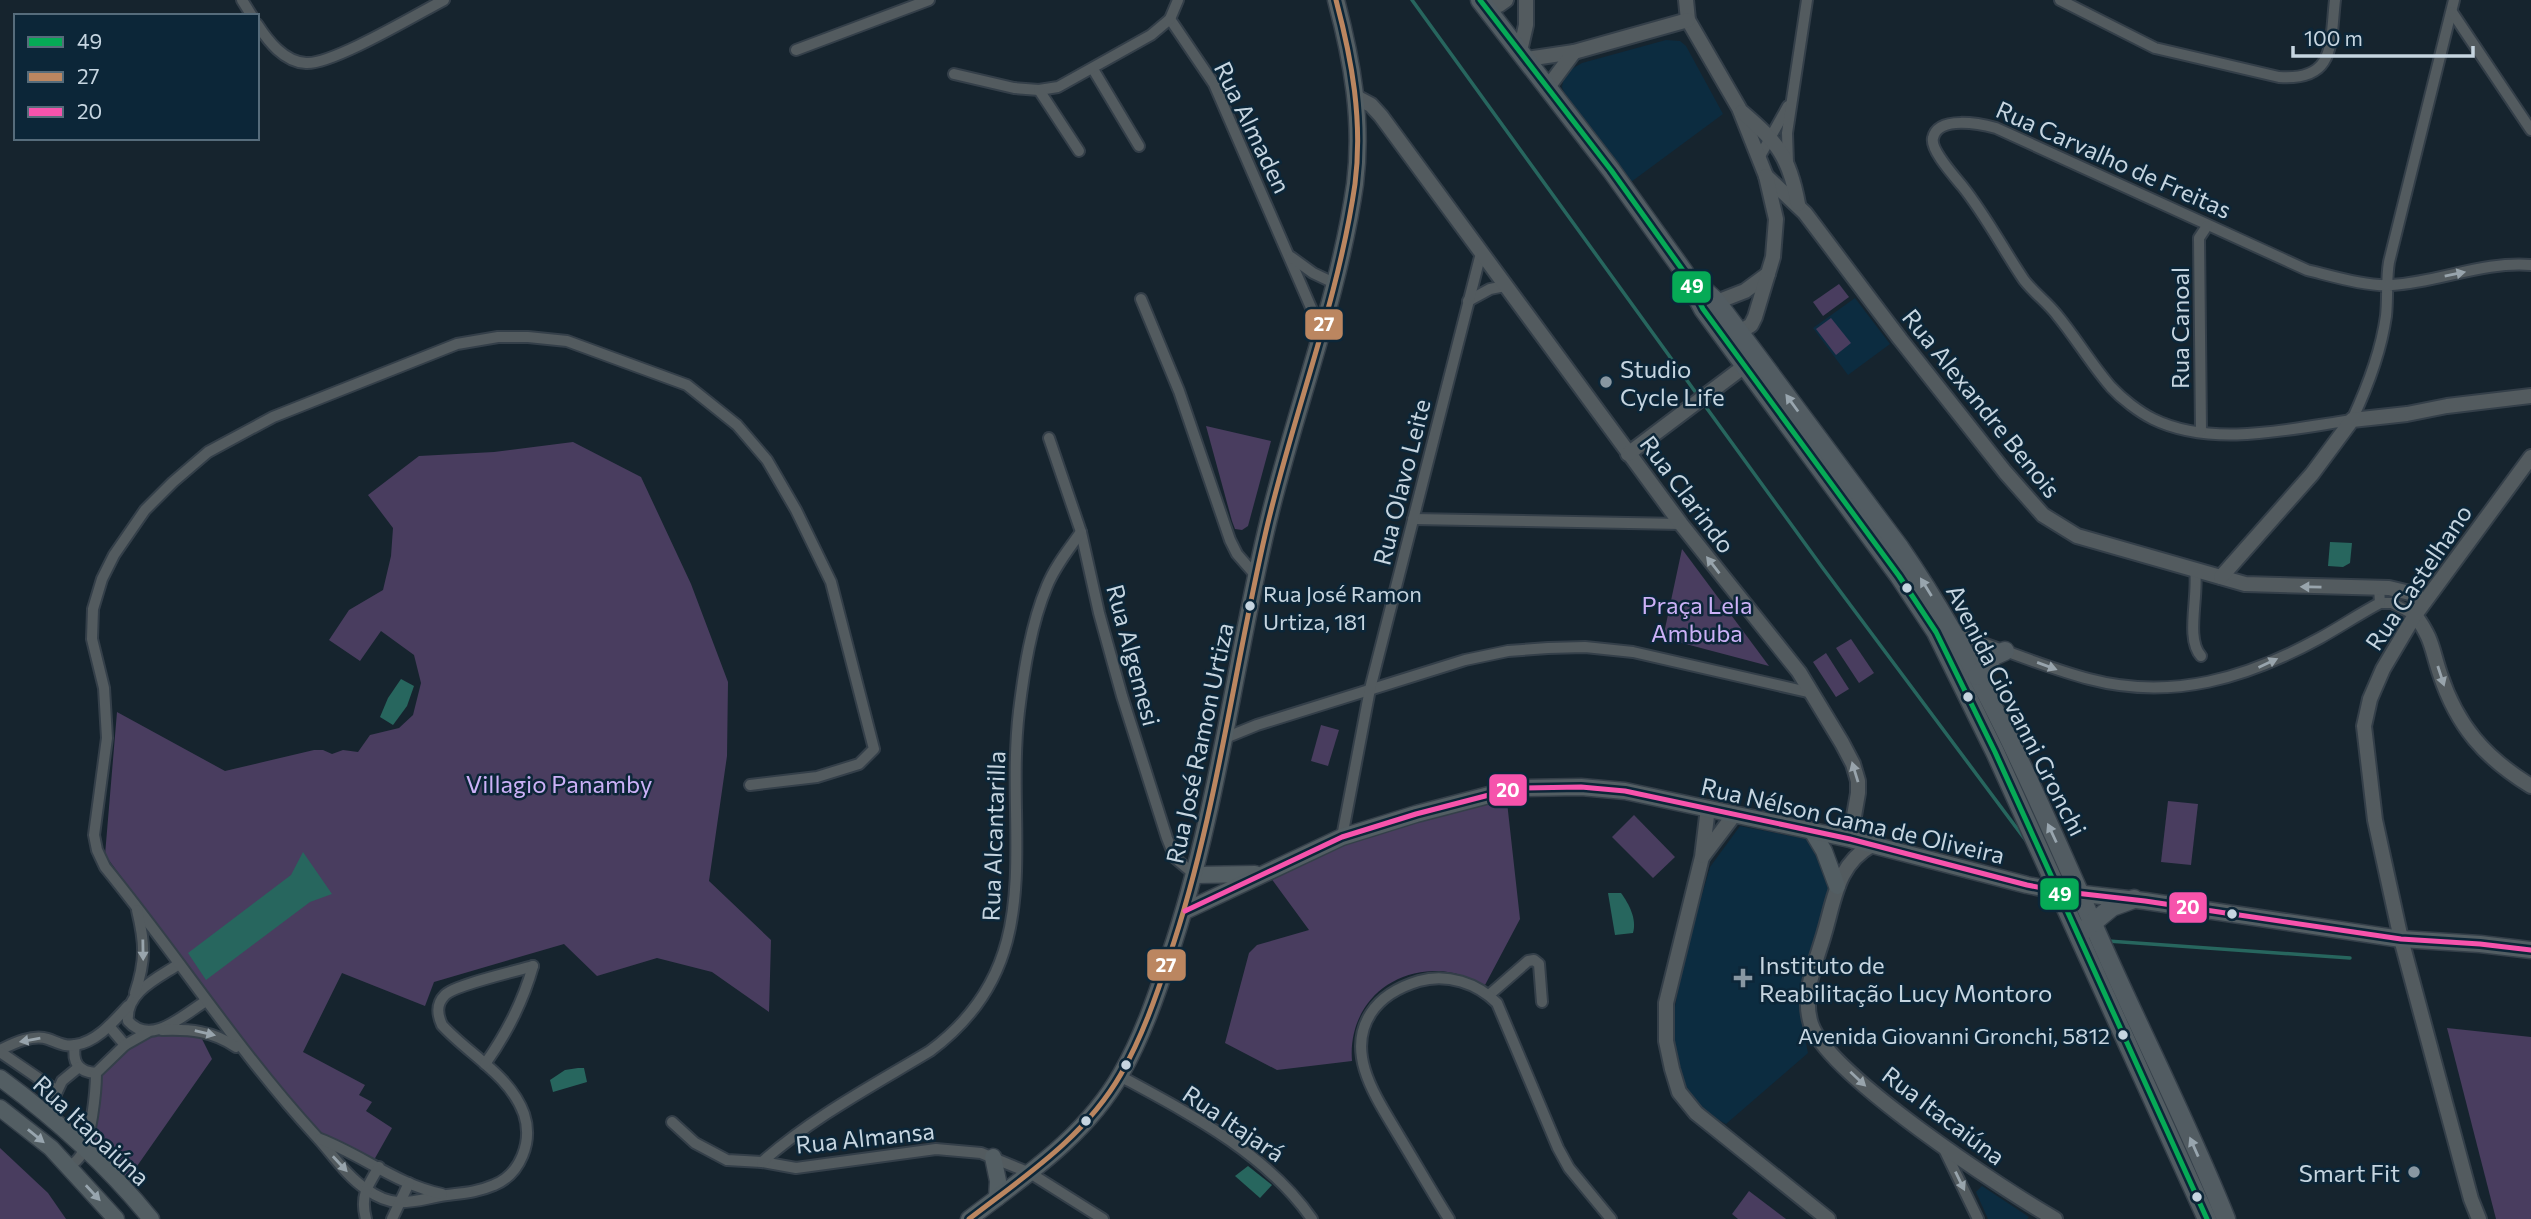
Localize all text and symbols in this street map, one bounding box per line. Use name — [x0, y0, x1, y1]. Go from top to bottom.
legend — [14, 14, 259, 140]
scale bar — [2293, 14, 2473, 58]
text: 100 m — [2304, 25, 2363, 50]
text: 49 — [77, 28, 102, 53]
street label: Rua Almaden — [1209, 56, 1297, 198]
text: 27 — [77, 63, 100, 88]
street label: Rua Carvalho de Freitas — [1992, 94, 2236, 224]
text: 20 — [77, 98, 102, 123]
street label: Rua Canoal — [2165, 267, 2194, 389]
one-way arrow — [2444, 269, 2466, 280]
line badge: 49 — [1671, 270, 1712, 304]
text: 49 — [1680, 274, 1704, 297]
street label: Rua Alexandre Benois — [1897, 303, 2067, 503]
line badge: 27 — [1304, 308, 1344, 341]
text: 27 — [1313, 312, 1335, 335]
place label: Studio Cycle Life — [1620, 354, 1725, 411]
marker: Studio Cycle Life — [1598, 374, 1614, 390]
one-way arrow — [1786, 394, 1800, 412]
street label: Rua Olavo Leite — [1366, 396, 1436, 568]
street label: Rua Clarindo — [1634, 430, 1742, 558]
street label: Rua Castelhano — [2359, 499, 2477, 655]
one-way arrow — [1706, 556, 1721, 574]
one-way arrow — [1920, 577, 1933, 596]
street label: Avenida Giovanni Gronchi — [1941, 579, 2093, 841]
place label: Rua José Ramon Urtiza, 181 — [1263, 580, 1422, 635]
street label: Rua Algemesi — [1101, 581, 1167, 729]
unlabelled marker — [1900, 581, 1914, 595]
one-way arrow — [2300, 581, 2322, 592]
park label: Praça Lela Ambuba — [1641, 590, 1753, 647]
marker: Rua José Ramon Urtiza, 181 — [1243, 599, 1257, 613]
street label: Rua José Ramon Urtiza — [1159, 620, 1239, 866]
one-way arrow — [2258, 657, 2278, 669]
one-way arrow — [2037, 660, 2058, 671]
one-way arrow — [2436, 666, 2447, 687]
unlabelled marker — [1961, 690, 1975, 704]
street label: Rua Alcantarilla — [976, 750, 1010, 922]
one-way arrow — [1849, 761, 1859, 782]
park label: Villagio Panamby — [466, 769, 652, 798]
street label: Rua Nélson Gama de Oliveira — [1698, 771, 2008, 869]
line badge: 20 — [1488, 773, 1528, 807]
text: 20 — [1496, 778, 1520, 801]
one-way arrow — [2047, 823, 2058, 843]
line badge: 49 — [2039, 877, 2080, 911]
text: 49 — [2048, 882, 2072, 905]
line badge: 20 — [2168, 891, 2208, 924]
text: 20 — [2176, 895, 2200, 918]
unlabelled marker — [2225, 907, 2239, 921]
one-way arrow — [138, 940, 149, 962]
line badge: 27 — [1146, 948, 1187, 982]
place label: Instituto de Reabilitação Lucy Montoro — [1759, 950, 2052, 1007]
text: 27 — [1155, 953, 1177, 976]
marker: Instituto de Reabilitação Lucy Montoro — [1733, 968, 1753, 988]
place label: Avenida Giovanni Gronchi, 5812 — [1798, 1022, 2110, 1049]
one-way arrow — [194, 1027, 216, 1038]
marker: Avenida Giovanni Gronchi, 5812 — [2116, 1028, 2130, 1042]
one-way arrow — [19, 1035, 41, 1046]
unlabelled marker — [1119, 1058, 1133, 1072]
street label: Rua Itacaiúna — [1877, 1060, 2011, 1170]
street label: Rua Itapaiúna — [28, 1069, 156, 1191]
one-way arrow — [1849, 1070, 1866, 1086]
street label: Rua Itajará — [1178, 1079, 1290, 1167]
unlabelled marker — [1079, 1114, 1093, 1128]
street label: Rua Almansa — [794, 1115, 936, 1159]
one-way arrow — [27, 1128, 45, 1143]
one-way arrow — [2188, 1136, 2199, 1157]
one-way arrow — [332, 1155, 348, 1172]
place label: Smart Fit — [2299, 1158, 2400, 1187]
marker: Smart Fit — [2406, 1164, 2422, 1180]
one-way arrow — [1954, 1171, 1965, 1191]
one-way arrow — [85, 1184, 101, 1202]
unlabelled marker — [2190, 1190, 2204, 1204]

